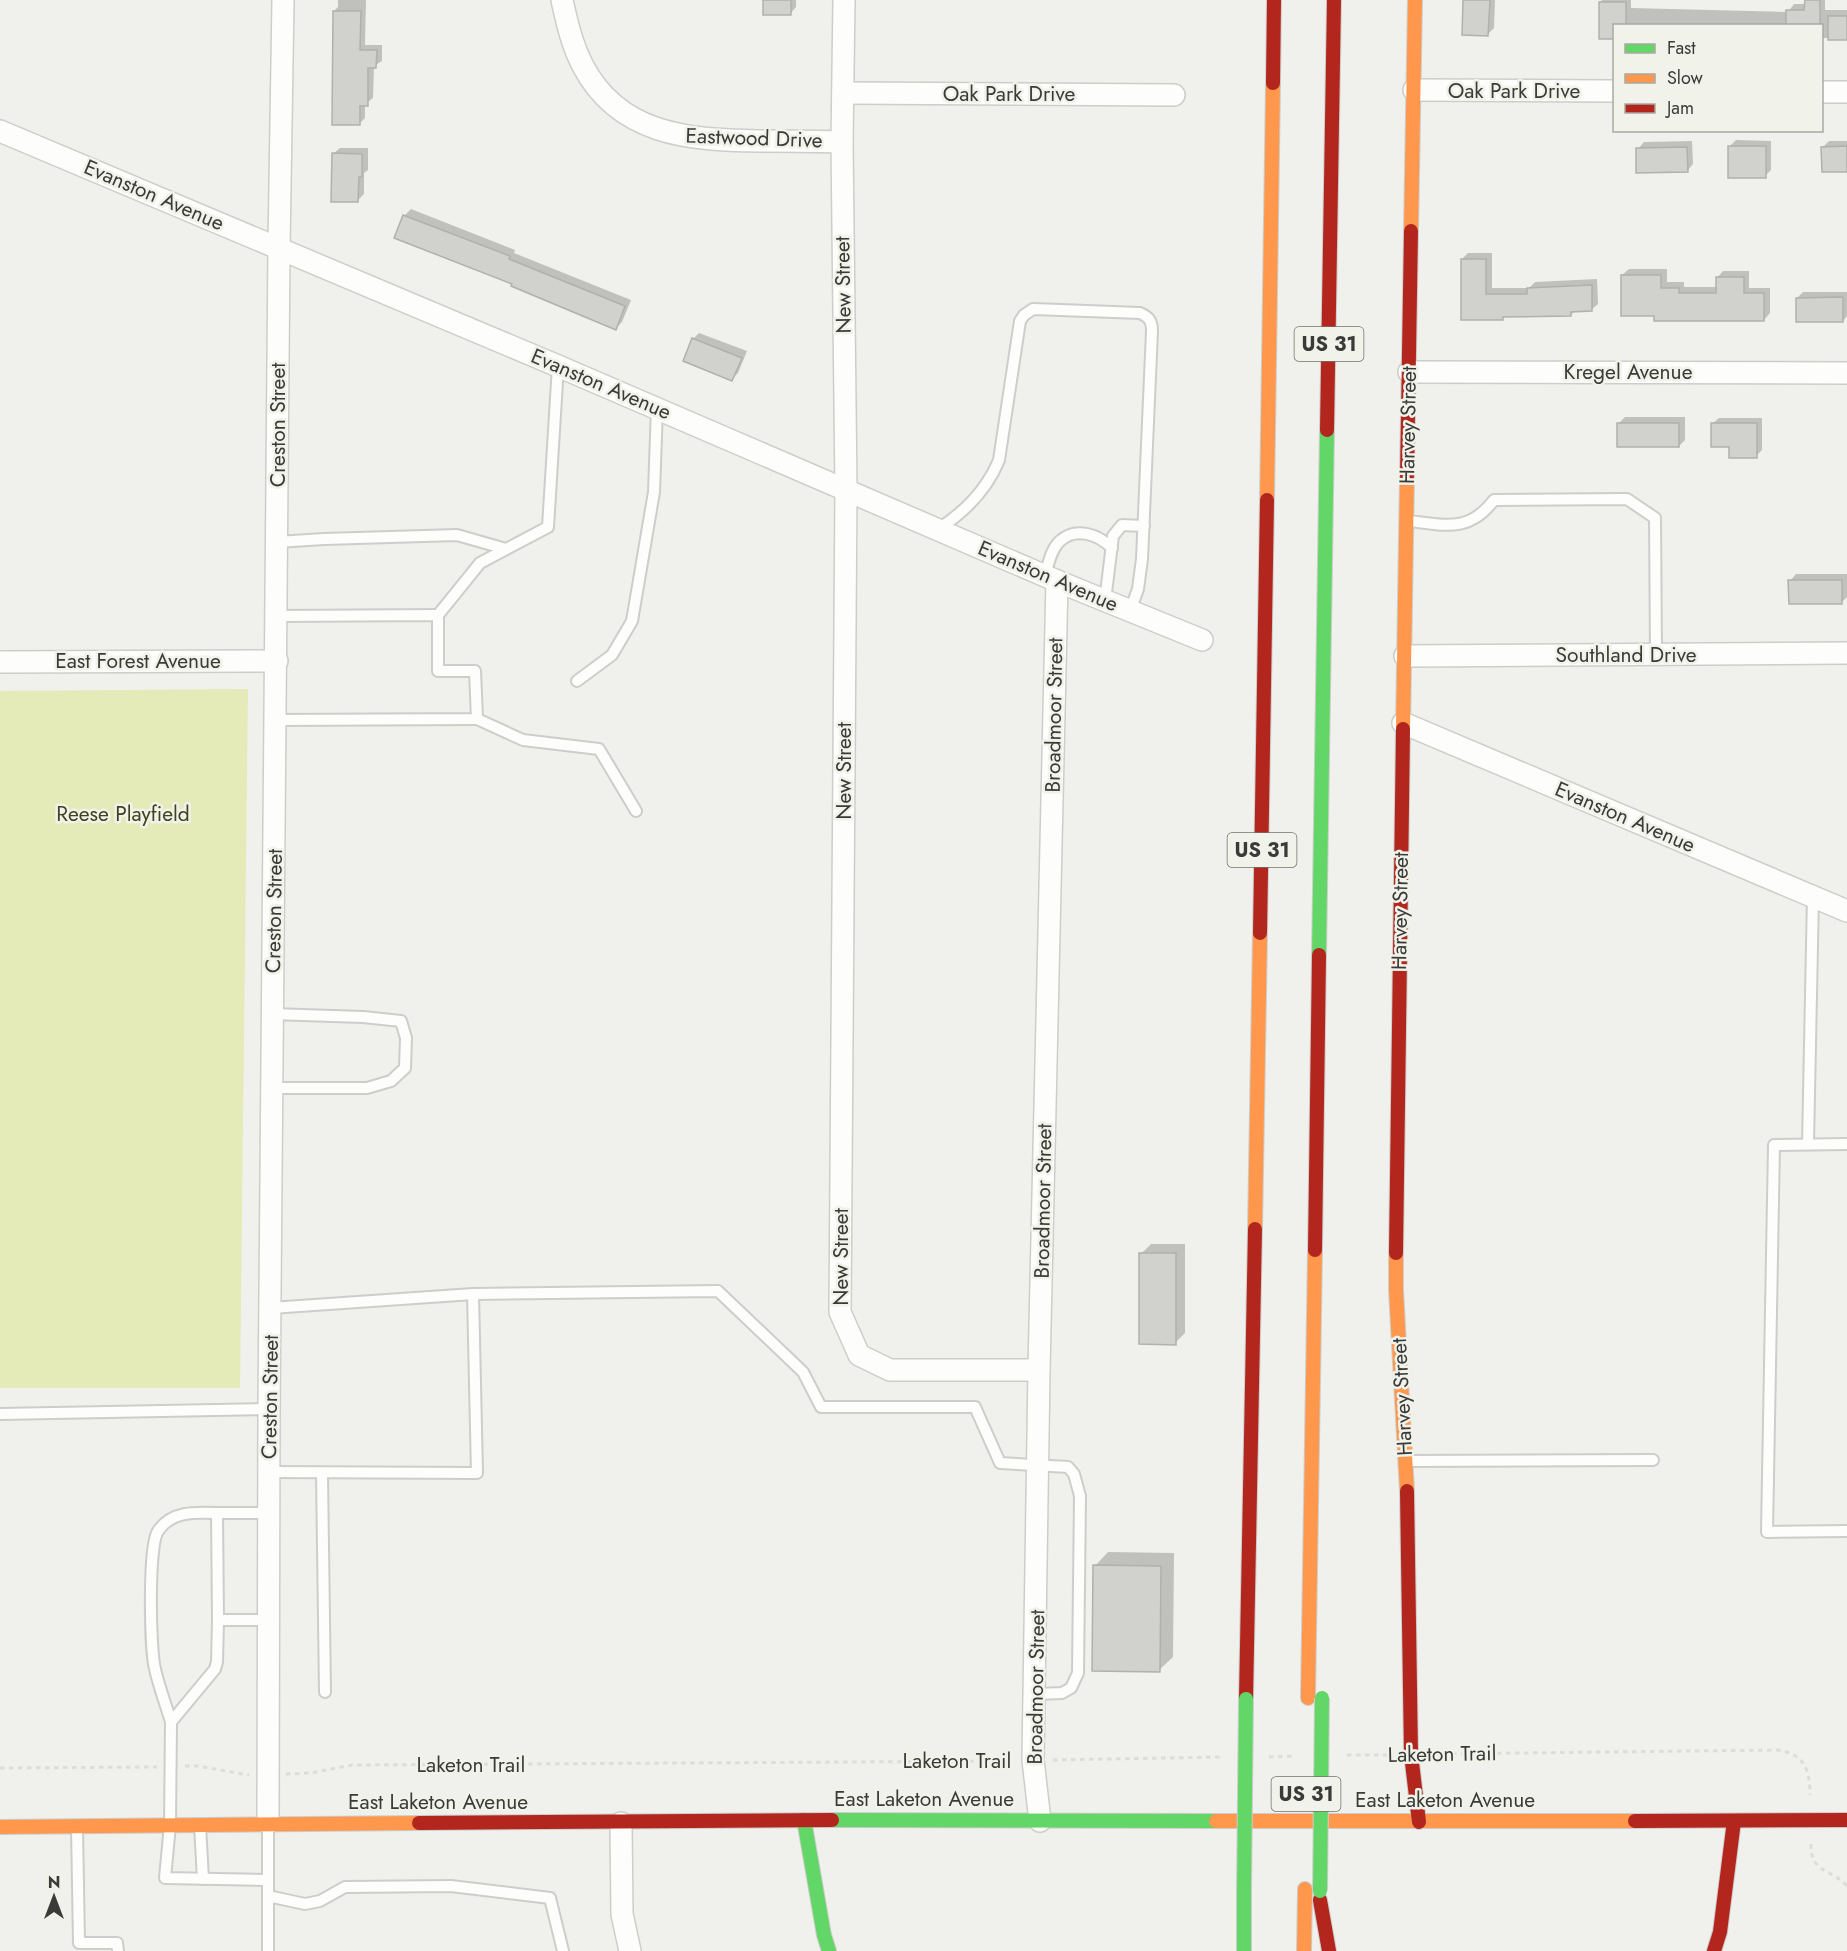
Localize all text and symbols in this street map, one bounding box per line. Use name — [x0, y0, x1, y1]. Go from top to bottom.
legend — [1613, 24, 1823, 132]
text: Fast — [1667, 35, 1696, 61]
text: Slow — [1667, 65, 1704, 91]
street label: Oak Park Drive — [1448, 76, 1581, 106]
street label: Oak Park Drive — [943, 79, 1076, 109]
text: Jam — [1665, 95, 1694, 121]
street label: Eastwood Drive — [685, 121, 823, 155]
street label: Evanston Avenue — [79, 152, 229, 238]
street label: New Street — [827, 236, 859, 334]
road number: US 31 — [1294, 327, 1364, 361]
street label: Evanston Avenue — [526, 341, 676, 427]
street label: Kregel Avenue — [1564, 357, 1693, 387]
street label: Creston Street — [263, 363, 293, 487]
street label: Harvey Street — [1392, 366, 1424, 484]
street label: Evanston Avenue — [973, 533, 1123, 619]
street label: Broadmoor Street — [1038, 637, 1070, 793]
street label: Southland Drive — [1556, 640, 1697, 670]
street label: East Forest Avenue — [55, 646, 221, 676]
street label: New Street — [829, 722, 859, 820]
street label: Evanston Avenue — [1550, 774, 1700, 860]
park label: Reese Playfield — [56, 799, 190, 829]
road number: US 31 — [1228, 833, 1296, 867]
street label: Creston Street — [258, 848, 290, 974]
street label: Harvey Street — [1384, 852, 1416, 970]
street label: Broadmoor Street — [1027, 1123, 1059, 1279]
street label: New Street — [826, 1208, 856, 1306]
street label: Creston Street — [254, 1334, 286, 1460]
street label: Harvey Street — [1384, 1337, 1420, 1457]
street label: Broadmoor Street — [1020, 1609, 1052, 1765]
street label: Laketon Trail — [1387, 1738, 1497, 1770]
street label: Laketon Trail — [903, 1746, 1011, 1776]
street label: Laketon Trail — [417, 1750, 525, 1780]
road number: US 31 — [1272, 1777, 1340, 1811]
street label: East Laketon Avenue — [834, 1784, 1014, 1814]
street label: East Laketon Avenue — [1355, 1785, 1535, 1815]
street label: East Laketon Avenue — [348, 1787, 528, 1817]
north arrow — [24, 1867, 84, 1927]
text: N — [48, 1871, 60, 1894]

